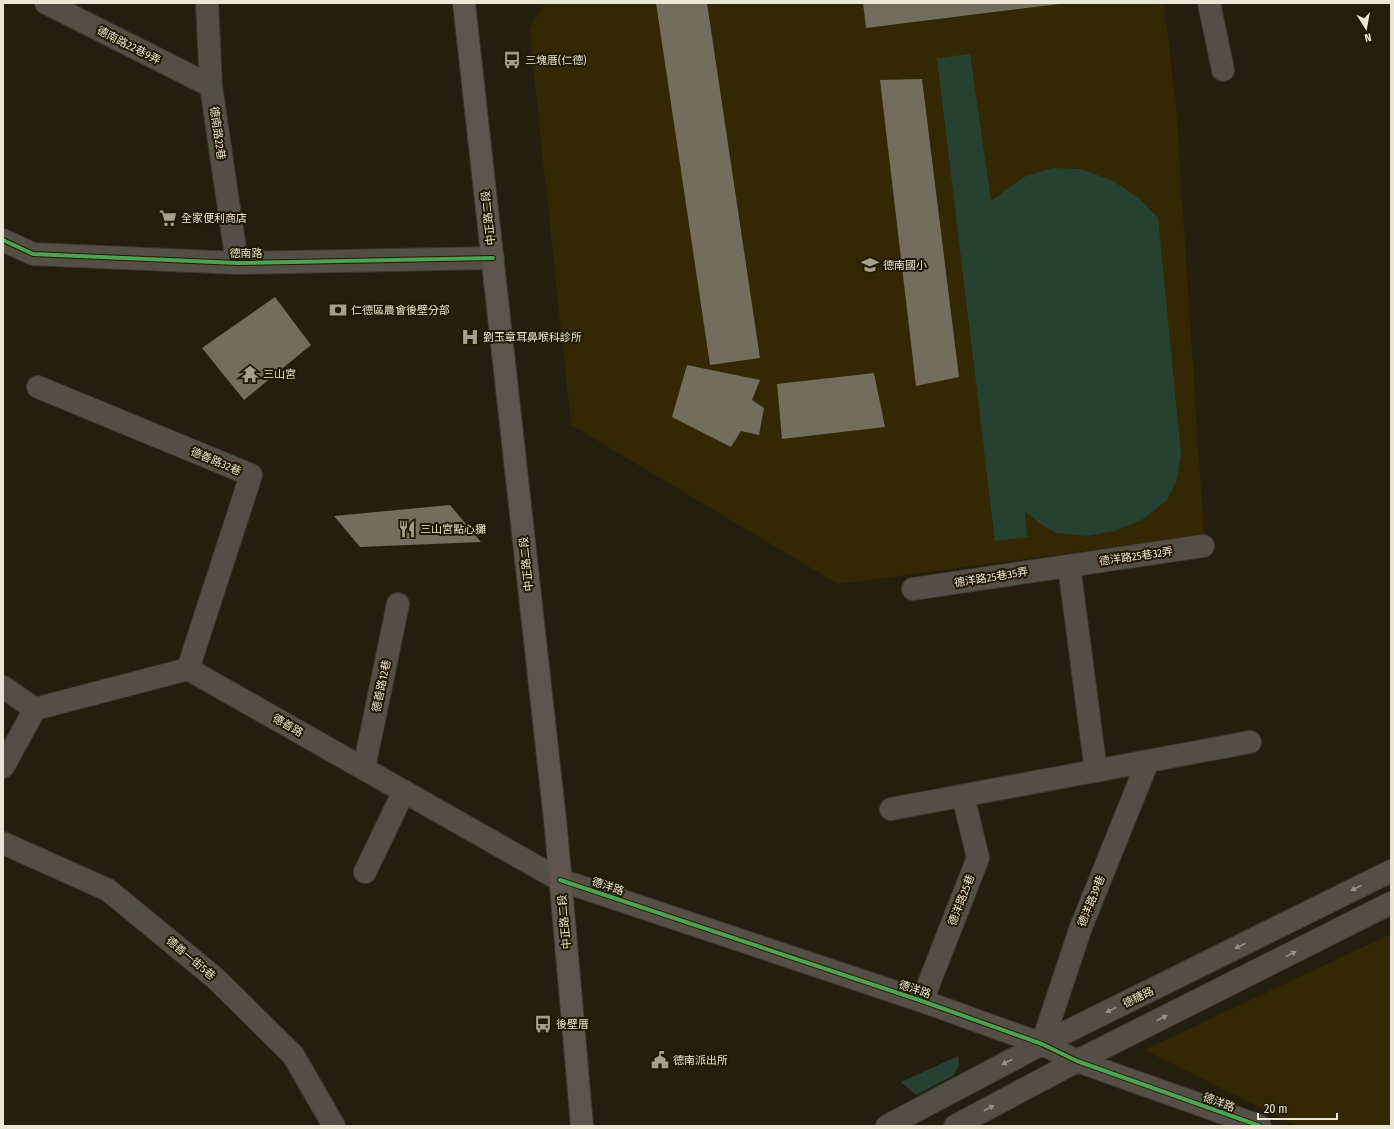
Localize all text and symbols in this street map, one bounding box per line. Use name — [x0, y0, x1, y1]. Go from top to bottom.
north arrow — [1346, 8, 1386, 48]
street label: 德南路22巷9弄 — [95, 24, 163, 67]
text: N — [1363, 30, 1372, 44]
bus stop icon: 三塊厝(仁德) — [502, 50, 522, 70]
place label: 三塊厝(仁德) — [525, 54, 587, 67]
street label: 德南路22巷 — [207, 106, 228, 161]
street label: 中正路二段 — [479, 190, 498, 246]
supermarket icon: 全家便利商店 — [158, 208, 178, 228]
place label: 全家便利商店 — [181, 212, 247, 225]
street label: 德南路 — [230, 247, 263, 260]
school or university icon: 德南國小 — [860, 255, 880, 275]
place label: 德南國小 — [883, 259, 927, 272]
bank icon: 仁德區農會後壁分部 — [328, 300, 348, 320]
place label: 仁德區農會後壁分部 — [351, 304, 450, 317]
hospital icon: 劉玉章耳鼻喉科診所 — [460, 327, 480, 347]
place label: 劉玉章耳鼻喉科診所 — [483, 331, 582, 344]
temple icon: 三山宮 — [240, 364, 260, 384]
place label: 三山宮 — [263, 368, 296, 381]
street label: 德善路32巷 — [189, 445, 243, 478]
restaurant icon: 三山宮點心攤 — [397, 519, 417, 539]
place label: 三山宮點心攤 — [420, 523, 486, 536]
street label: 中正路二段 — [517, 536, 536, 592]
street label: 德洋路25巷32弄 — [1098, 545, 1174, 568]
street label: 德洋路25巷35弄 — [953, 565, 1029, 590]
street label: 德善路12巷 — [370, 659, 393, 713]
street label: 德善路 — [270, 712, 305, 739]
street label: 德洋路25巷 — [946, 873, 977, 928]
street label: 德洋路39巷 — [1075, 874, 1108, 929]
street label: 德洋路 — [590, 875, 626, 898]
one-way arrow — [1350, 885, 1362, 891]
street label: 中正路二段 — [556, 894, 573, 950]
street label: 德善一街5巷 — [163, 934, 218, 983]
one-way arrow — [1234, 943, 1245, 949]
one-way arrow — [1285, 950, 1296, 957]
street label: 德洋路 — [897, 978, 933, 1001]
street label: 德糖路 — [1121, 984, 1156, 1011]
one-way arrow — [1105, 1007, 1116, 1013]
bus stop icon: 後壁厝 — [533, 1014, 553, 1034]
one-way arrow — [1156, 1015, 1168, 1021]
place label: 後壁厝 — [556, 1018, 589, 1031]
public building icon: 德南派出所 — [650, 1050, 670, 1070]
place label: 德南派出所 — [673, 1054, 728, 1067]
one-way arrow — [1002, 1059, 1013, 1066]
street label: 德洋路 — [1201, 1091, 1237, 1114]
scale bar — [1258, 1095, 1337, 1121]
text: 20 m — [1264, 1102, 1288, 1116]
one-way arrow — [983, 1104, 995, 1111]

